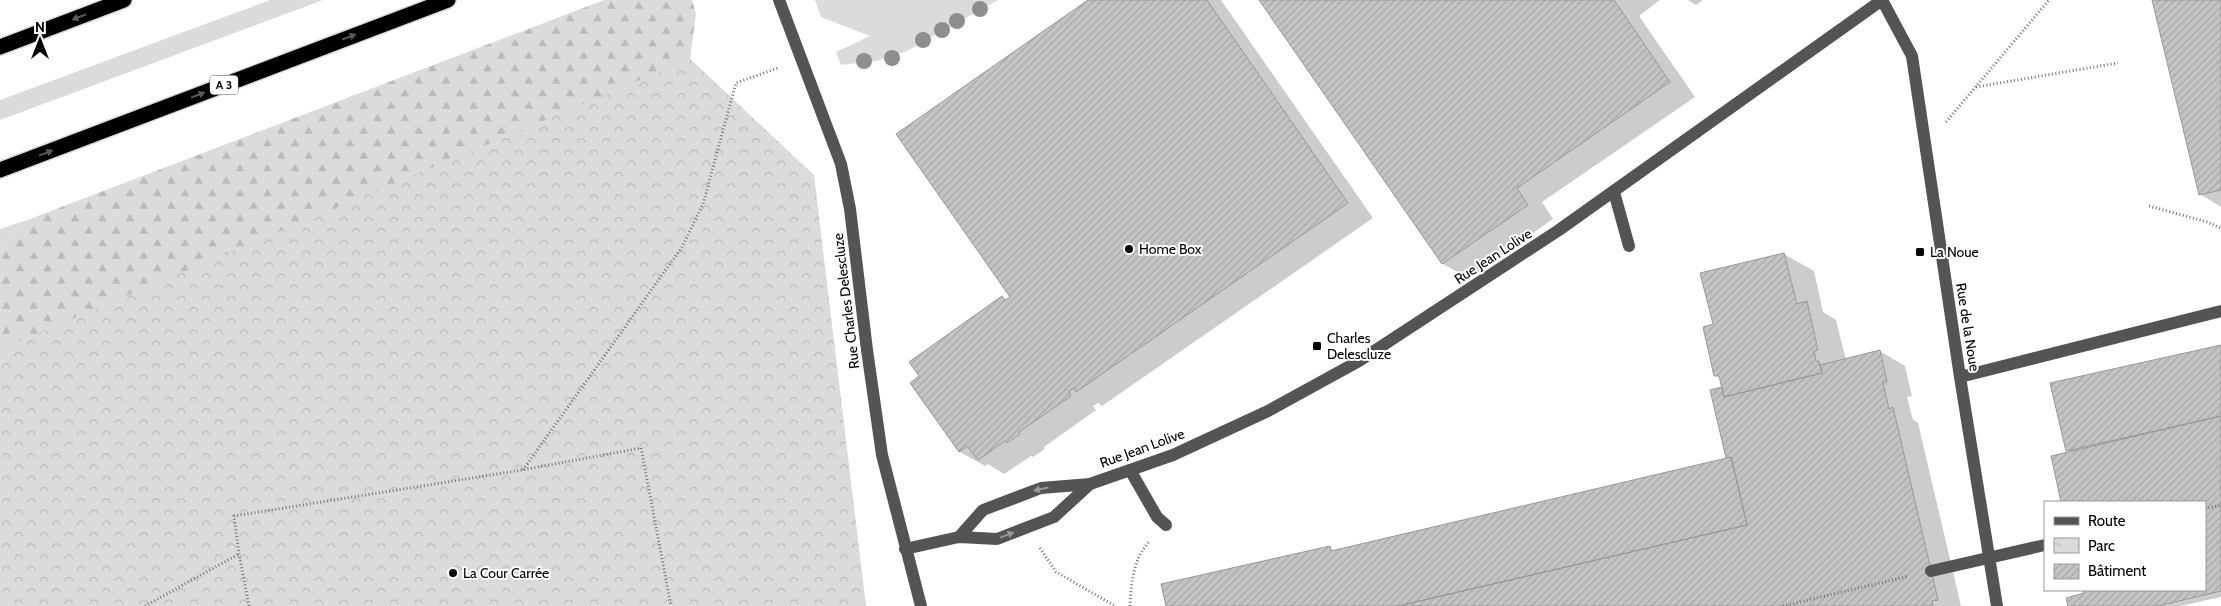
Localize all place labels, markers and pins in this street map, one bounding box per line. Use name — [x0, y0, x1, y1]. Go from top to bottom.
place label: Home Box — [1139, 240, 1202, 258]
marker: Home Box — [1123, 243, 1135, 255]
place label: La Noue — [1930, 243, 1979, 261]
marker: La Noue — [1914, 246, 1926, 258]
place label: Charles Delescluze — [1327, 329, 1391, 363]
marker: Charles Delescluze — [1311, 340, 1323, 352]
place label: La Cour Carrée — [463, 564, 549, 582]
marker: La Cour Carrée — [447, 567, 459, 579]

